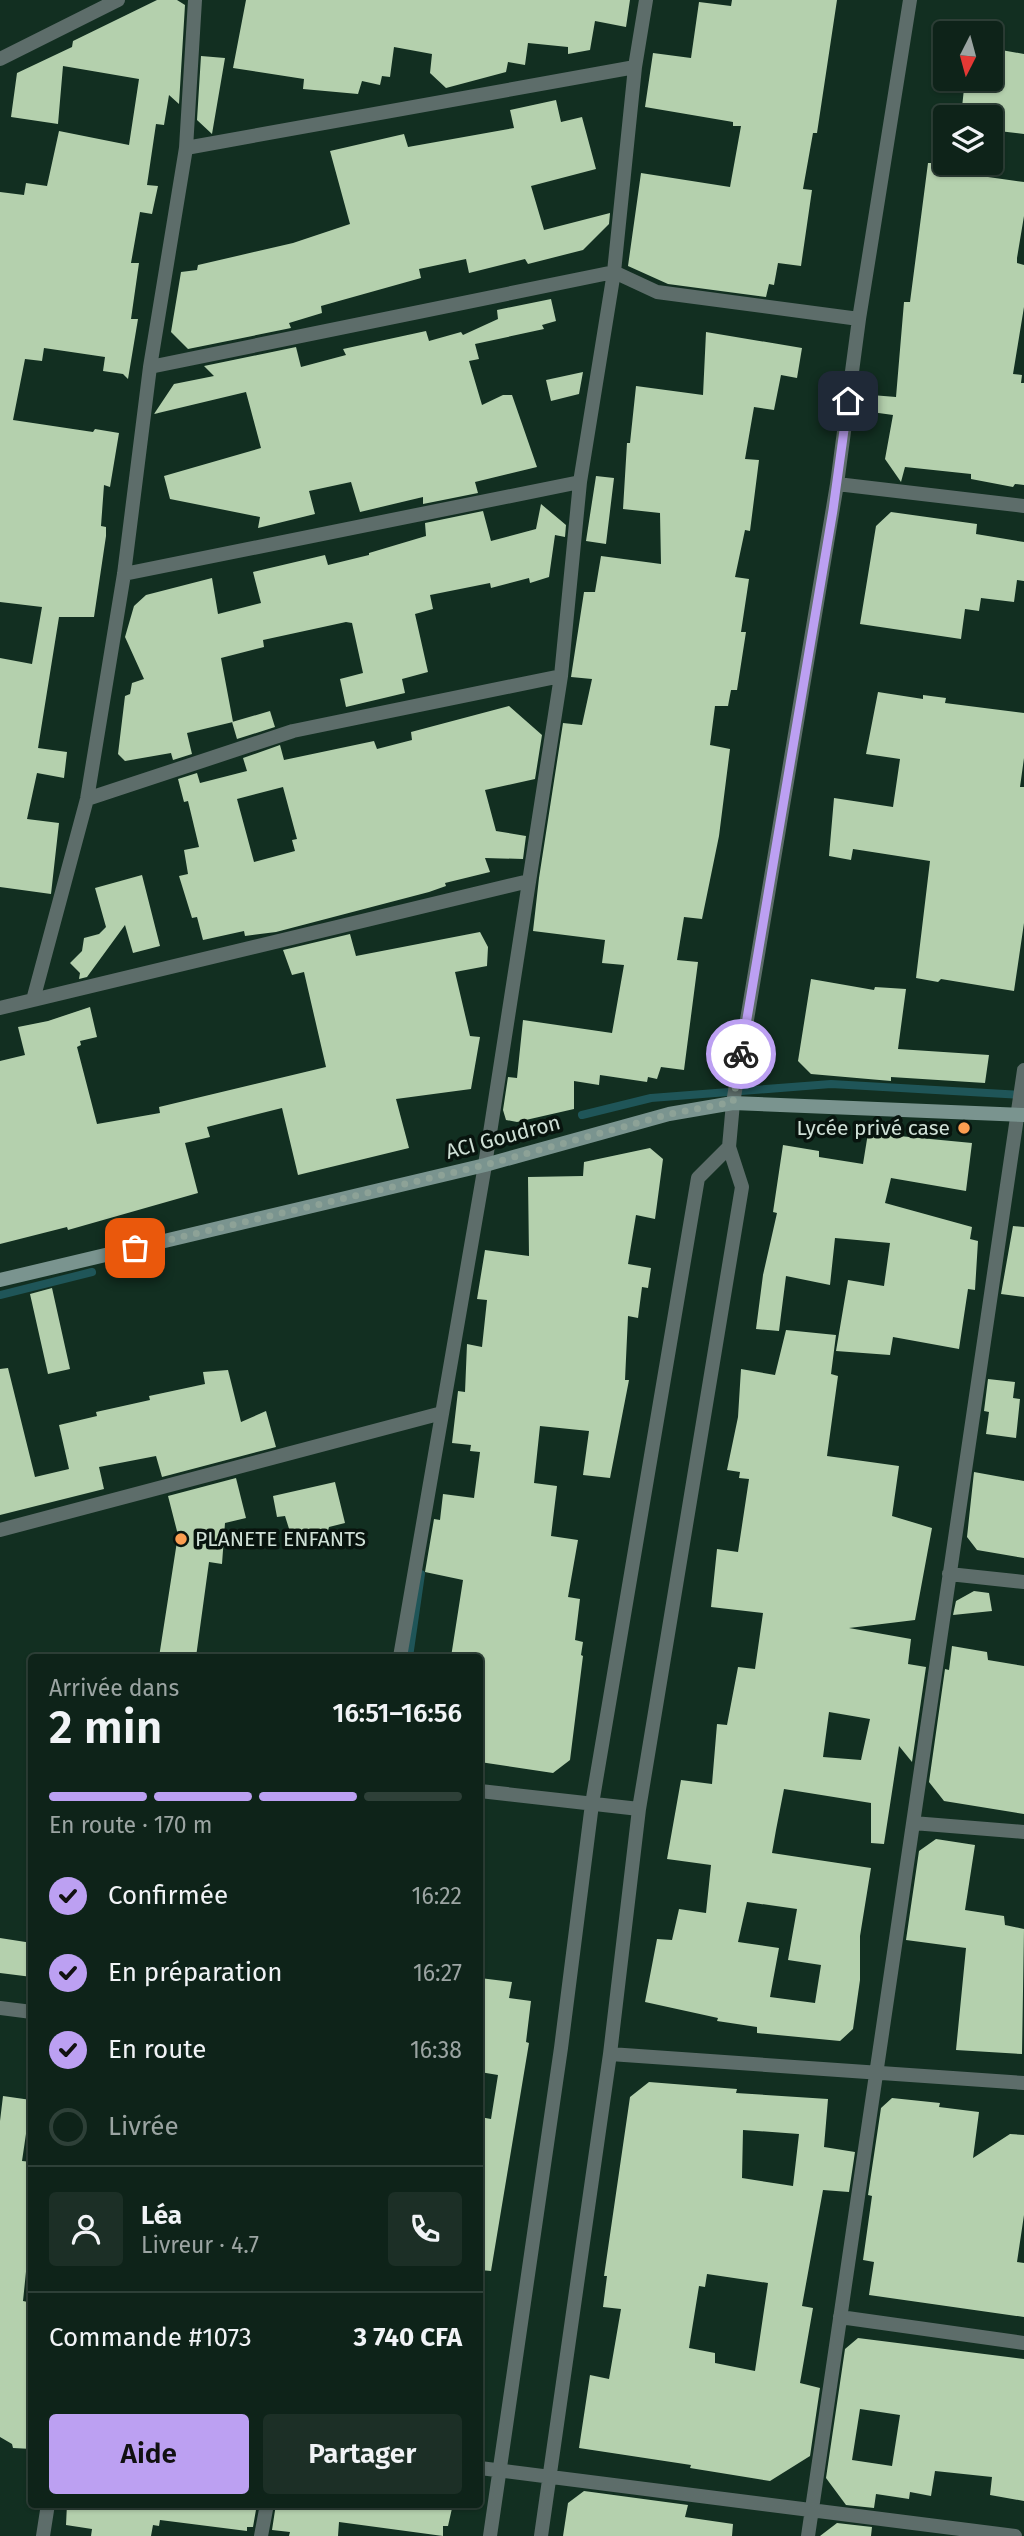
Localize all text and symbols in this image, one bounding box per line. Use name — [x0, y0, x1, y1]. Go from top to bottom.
north arrow — [933, 21, 1003, 91]
map controls — [933, 21, 1003, 175]
button: layers — [933, 105, 1003, 175]
pin — [818, 371, 878, 431]
icon: home — [829, 382, 867, 420]
courier — [706, 1019, 776, 1089]
icon: bike — [722, 1035, 760, 1073]
street label: ACI Goudron — [443, 1109, 563, 1165]
place label: Lycée privé case — [797, 1115, 950, 1141]
marker: Lycée privé case — [956, 1120, 972, 1136]
pin — [105, 1218, 165, 1278]
icon: bag — [116, 1229, 154, 1267]
place label: PLANETE ENFANTS — [195, 1526, 366, 1552]
marker: PLANETE ENFANTS — [173, 1531, 189, 1547]
text: Arrivée dans — [49, 1674, 179, 1702]
text: 16:51–16:56 — [333, 1698, 462, 1729]
text: 2 min — [49, 1700, 162, 1755]
text: En route · 170 m — [49, 1811, 212, 1839]
icon: check — [49, 1877, 87, 1915]
text: Confirmée — [108, 1880, 228, 1911]
text: 16:22 — [411, 1882, 462, 1910]
icon: check — [49, 1954, 87, 1992]
text: En préparation — [108, 1957, 282, 1988]
text: 16:27 — [413, 1959, 462, 1987]
icon: check — [49, 2031, 87, 2069]
text: En route — [108, 2034, 207, 2065]
text: 16:38 — [410, 2036, 462, 2064]
text: Livrée — [108, 2111, 179, 2142]
button: person — [49, 2192, 123, 2266]
button: phone — [388, 2192, 462, 2266]
text: Léa — [141, 2200, 182, 2231]
text: Livreur · 4.7 — [141, 2231, 259, 2259]
text: Commande #1073 — [49, 2322, 252, 2353]
text: 3 740 CFA — [353, 2322, 462, 2353]
button: Aide — [49, 2414, 249, 2494]
button: Partager — [263, 2414, 462, 2494]

